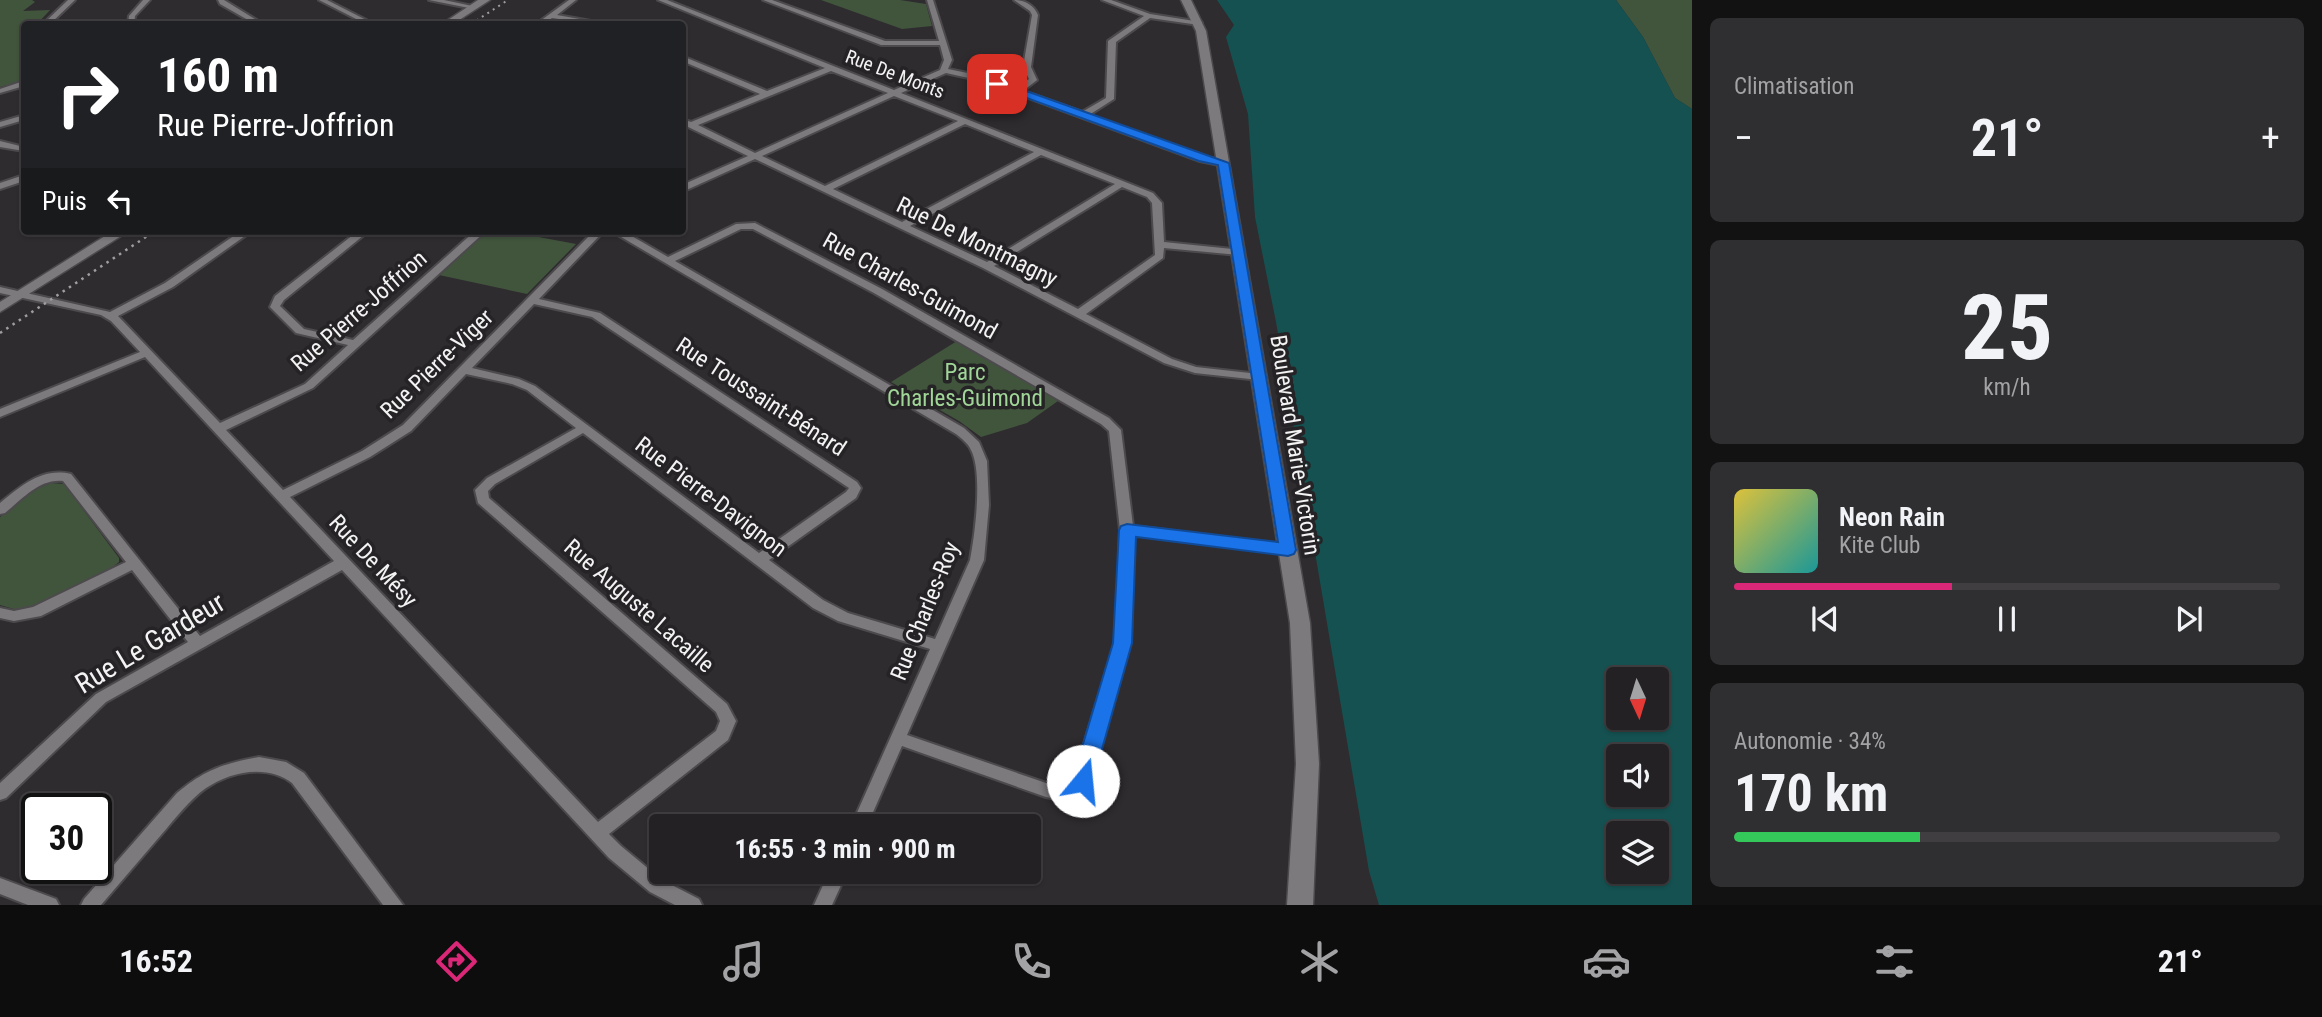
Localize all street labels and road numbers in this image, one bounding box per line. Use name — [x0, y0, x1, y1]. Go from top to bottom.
street label: Rue De Monts — [842, 45, 948, 103]
street label: Rue De Montmagny — [892, 191, 1062, 293]
street label: Rue Charles-Guimond — [818, 227, 1002, 345]
street label: Rue Pierre-Joffrion — [286, 245, 432, 377]
street label: Rue Pierre-Viger — [375, 304, 499, 424]
street label: Rue Toussaint-Bénard — [671, 332, 851, 462]
street label: Boulevard Marie-Victorin — [1264, 333, 1326, 557]
street label: Rue Pierre-Davignon — [630, 431, 792, 563]
street label: Rue De Mésy — [323, 509, 423, 613]
street label: Rue Auguste Lacaille — [559, 534, 719, 678]
street label: Rue Charles-Roy — [885, 537, 965, 684]
street label: Rue Le Gardeur — [69, 586, 231, 700]

